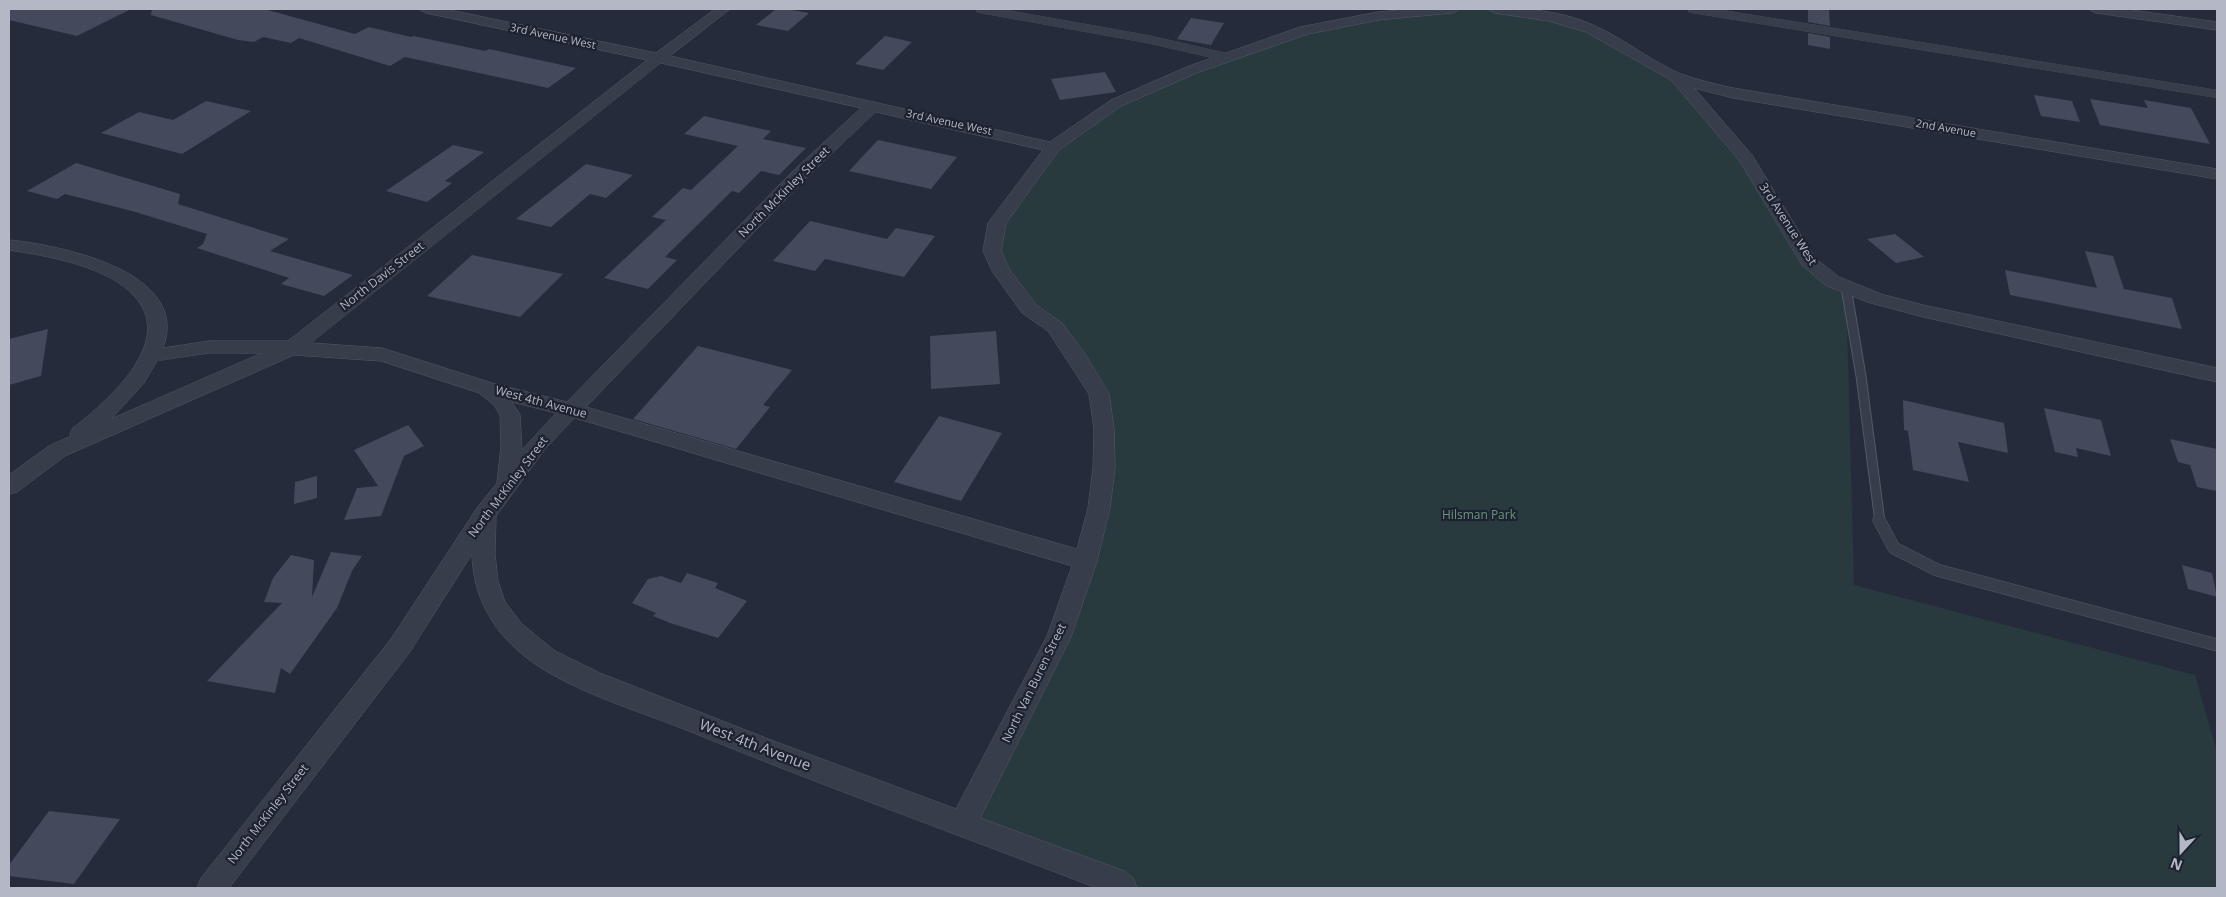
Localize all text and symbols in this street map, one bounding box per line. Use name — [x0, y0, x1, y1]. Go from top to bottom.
street label: 3rd Avenue West — [509, 19, 597, 52]
street label: 3rd Avenue West — [905, 105, 993, 138]
street label: 2nd Avenue — [1915, 115, 1977, 140]
street label: North McKinley Street — [734, 142, 833, 241]
street label: 3rd Avenue West — [1755, 179, 1821, 268]
street label: North Davis Street — [336, 237, 427, 314]
street label: West 4th Avenue — [493, 381, 589, 422]
street label: North McKinley Street — [464, 433, 551, 541]
park label: Hilsman Park — [1442, 506, 1517, 523]
street label: North Van Buren Street — [997, 620, 1070, 745]
street label: West 4th Avenue — [697, 714, 814, 775]
street label: North McKinley Street — [223, 760, 312, 867]
north arrow — [2156, 827, 2206, 877]
text: N — [2167, 854, 2185, 876]

